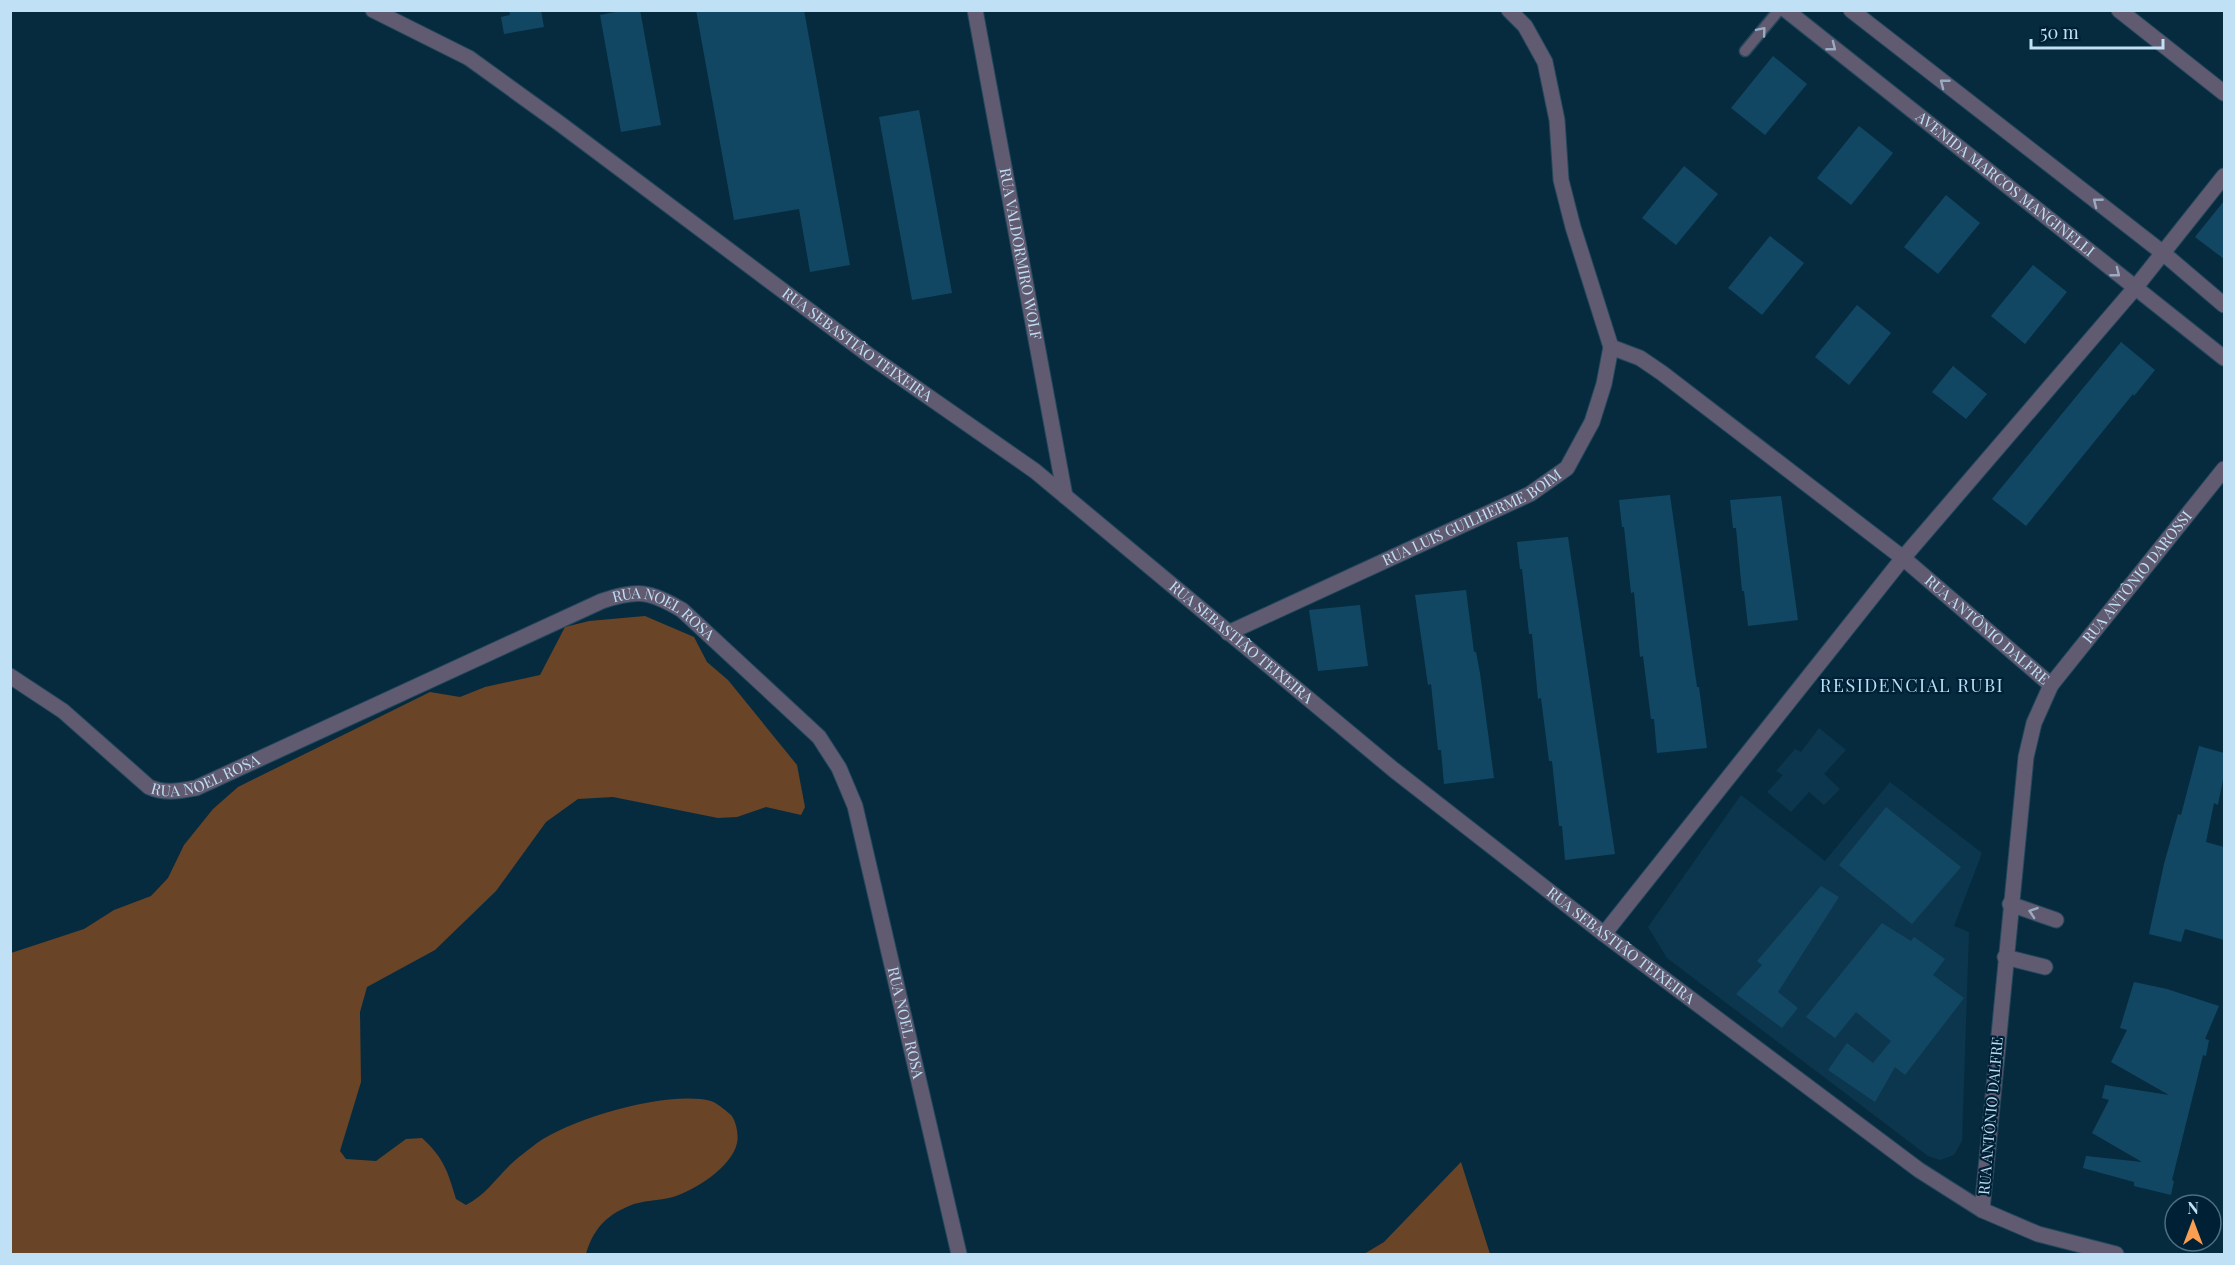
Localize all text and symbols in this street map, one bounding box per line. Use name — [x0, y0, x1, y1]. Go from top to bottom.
scale bar — [2031, 12, 2163, 50]
text: 50 m — [2040, 20, 2079, 44]
one-way arrow — [1755, 27, 1766, 38]
one-way arrow — [1825, 39, 1836, 50]
one-way arrow — [1939, 79, 1950, 90]
street label: AVENIDA MARCOS MANGINELLI — [1912, 106, 2099, 261]
street label: RUA VALDORMIRO WOLF — [995, 166, 1047, 342]
one-way arrow — [2093, 199, 2104, 210]
one-way arrow — [2109, 265, 2120, 276]
street label: RUA SEBASTIÃO TEIXEIRA — [778, 283, 937, 406]
street label: RUA LUIS GUILHERME BOIM — [1379, 464, 1565, 570]
street label: RUA ANTÔNIO DAROSSI — [2077, 506, 2196, 647]
street label: RUA ANTÔNIO DALFRE — [1921, 570, 2054, 688]
street label: RUA SEBASTIÃO TEIXEIRA — [1165, 576, 1318, 708]
street label: RUA NOEL ROSA — [610, 582, 720, 645]
district label: RESIDENCIAL RUBI — [1820, 673, 2004, 697]
street label: RUA NOEL ROSA — [149, 749, 263, 800]
street label: RUA SEBASTIÃO TEIXEIRA — [1543, 882, 1700, 1008]
one-way arrow — [2028, 907, 2039, 920]
street label: RUA NOEL ROSA — [884, 965, 929, 1081]
street label: RUA ANTÔNIO DALFRE — [1973, 1036, 2007, 1196]
north arrow — [2163, 1193, 2223, 1253]
text: N — [2187, 1197, 2199, 1218]

